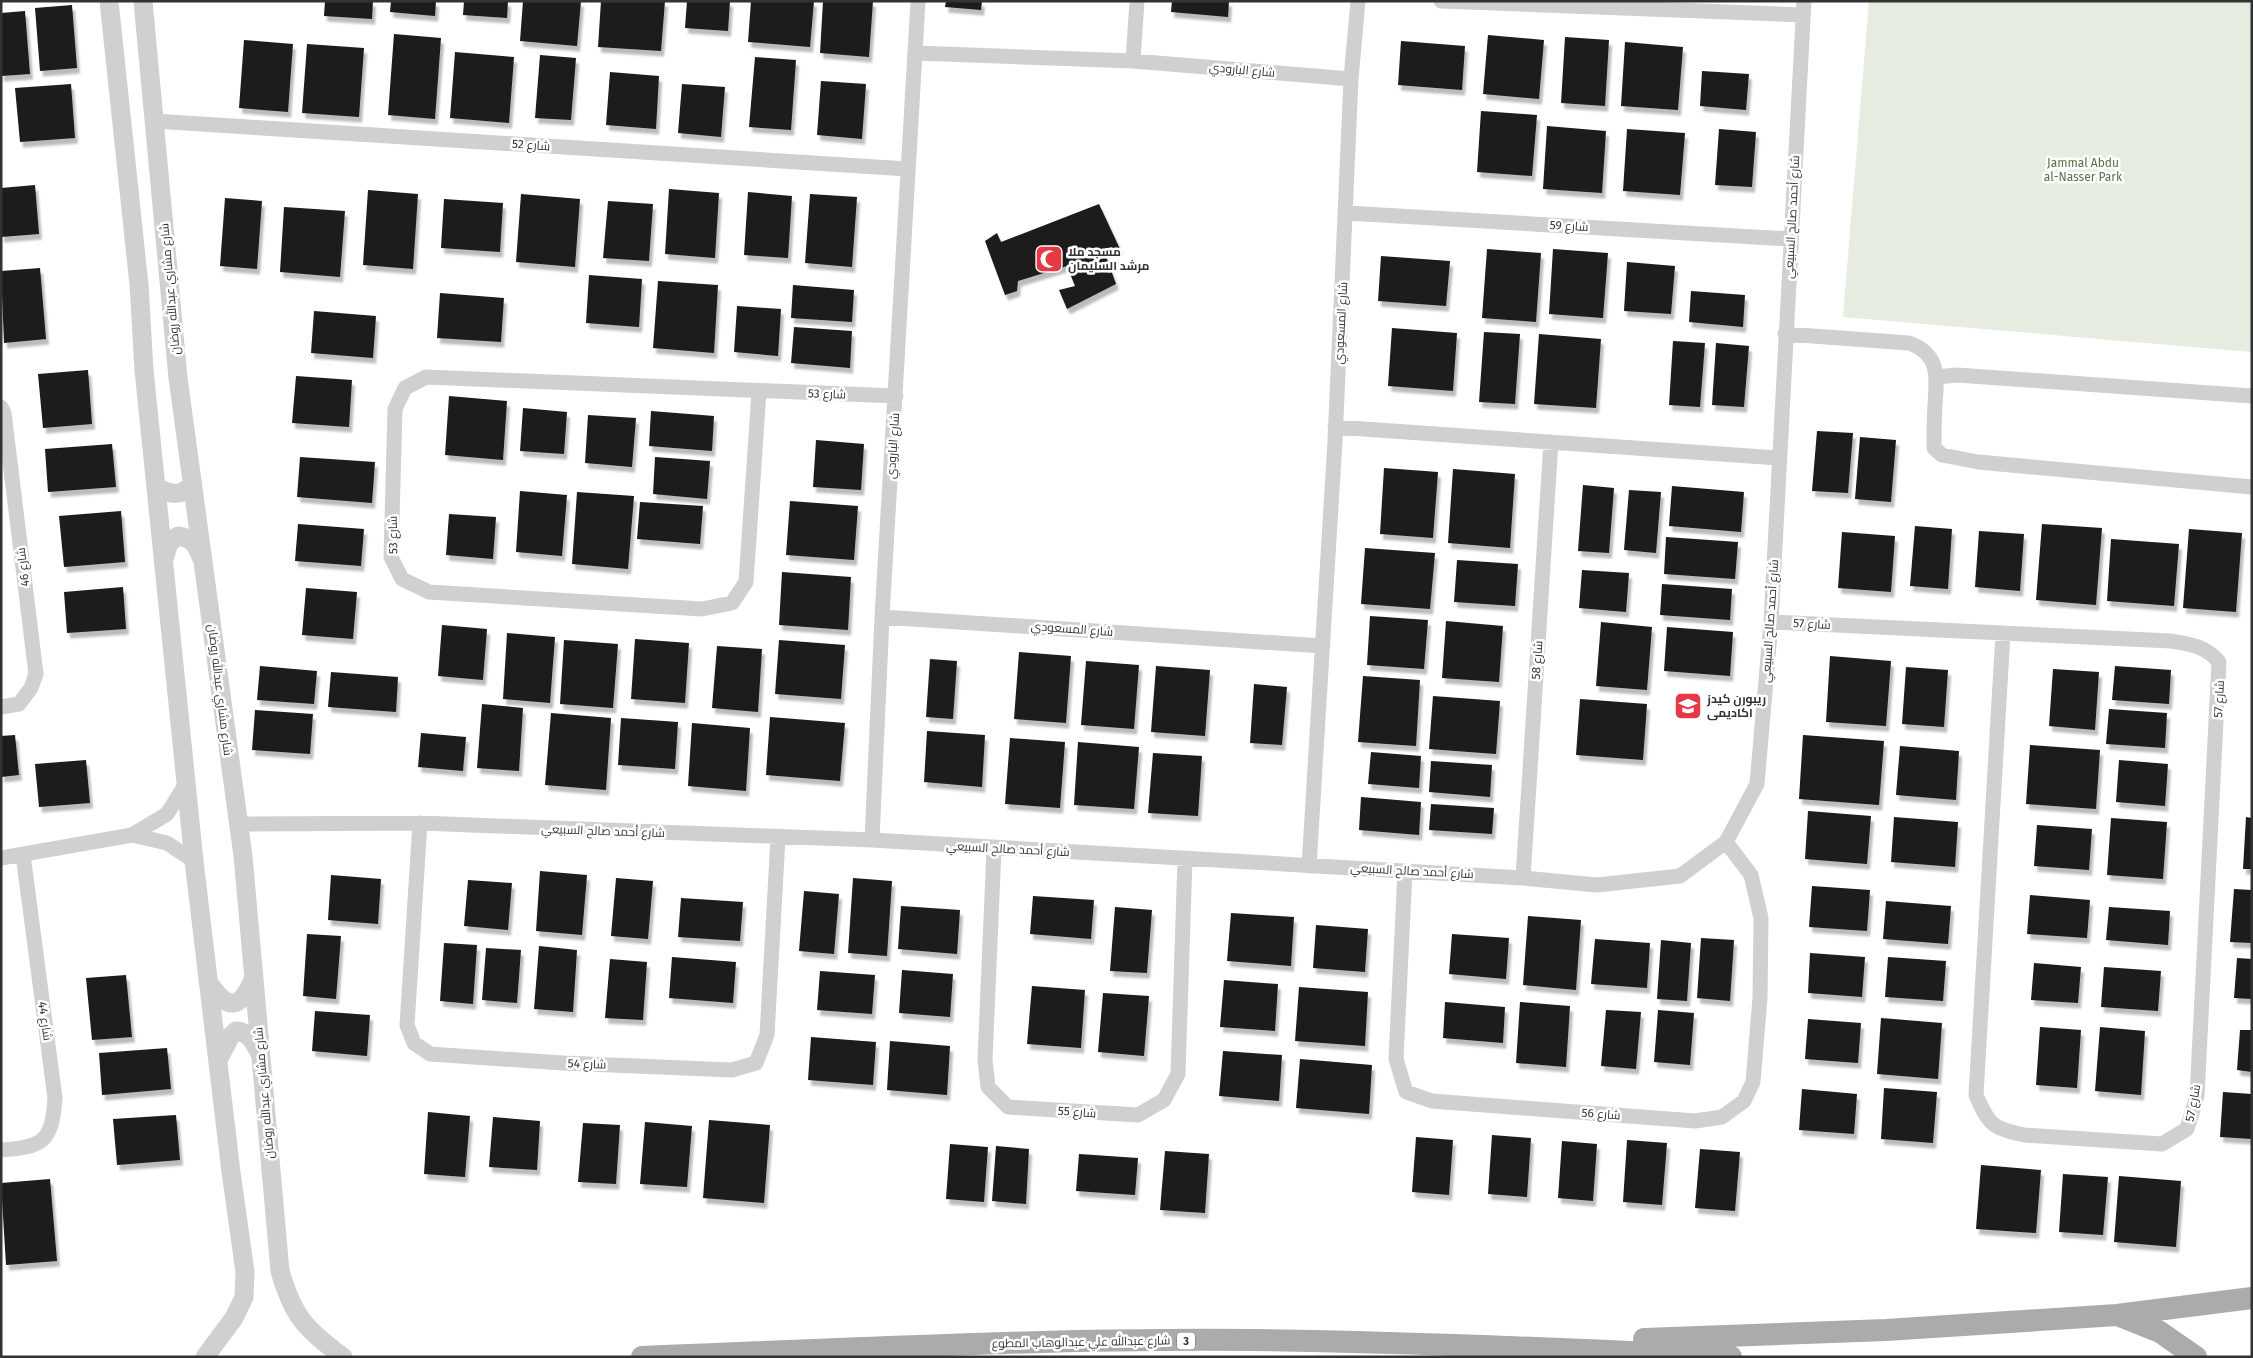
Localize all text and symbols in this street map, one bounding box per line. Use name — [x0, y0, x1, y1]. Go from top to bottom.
street label: شارع البارودي — [1208, 60, 1276, 83]
street label: شارع 52 — [511, 137, 551, 154]
street label: شارع أحمد صالح السبيعي — [1781, 155, 1805, 279]
park label: Jammal Abdu al-Nasser Park — [2044, 156, 2123, 184]
street label: شارع 59 — [1549, 218, 1589, 235]
street label: شارع مشاري عبدالله روضان — [156, 222, 186, 356]
mosque icon: مسجد ملا مرشد السليمان — [1034, 244, 1064, 274]
place label: مسجد ملا مرشد السليمان — [1068, 245, 1150, 274]
street label: شارع المسعودي — [1332, 281, 1353, 365]
street label: شارع 53 — [808, 386, 846, 403]
street label: شارع البارودي — [884, 412, 905, 480]
street label: شارع 53 — [386, 516, 401, 554]
street label: شارع 46 — [14, 546, 33, 587]
street label: شارع أحمد صالح السبيعي — [1758, 559, 1784, 683]
street label: شارع 57 — [1793, 616, 1831, 633]
street label: شارع المسعودي — [1030, 619, 1114, 642]
street label: شارع مشاري عبدالله روضان — [202, 623, 236, 757]
street label: شارع 58 — [1529, 640, 1546, 680]
street label: شارع 57 — [2211, 680, 2228, 718]
school or university icon: ريبورن كيدز اكاديمى — [1673, 691, 1703, 721]
place label: ريبورن كيدز اكاديمى — [1706, 692, 1766, 721]
street label: شارع أحمد صالح السبيعي — [541, 821, 665, 843]
street label: شارع أحمد صالح السبيعي — [946, 838, 1070, 862]
street label: شارع أحمد صالح السبيعي — [1350, 860, 1474, 884]
street label: شارع 44 — [34, 1001, 55, 1042]
street label: شارع مشاري عبدالله روضان — [250, 1026, 280, 1160]
street label: شارع 54 — [567, 1056, 607, 1073]
street label: شارع 57 — [2183, 1083, 2204, 1123]
street label: شارع 55 — [1057, 1104, 1097, 1121]
street label: شارع 56 — [1581, 1106, 1621, 1123]
street label: شارع عبدالله علي عبدالوهاب المطوع — [991, 1332, 1171, 1354]
road number: 3 — [1177, 1332, 1195, 1350]

